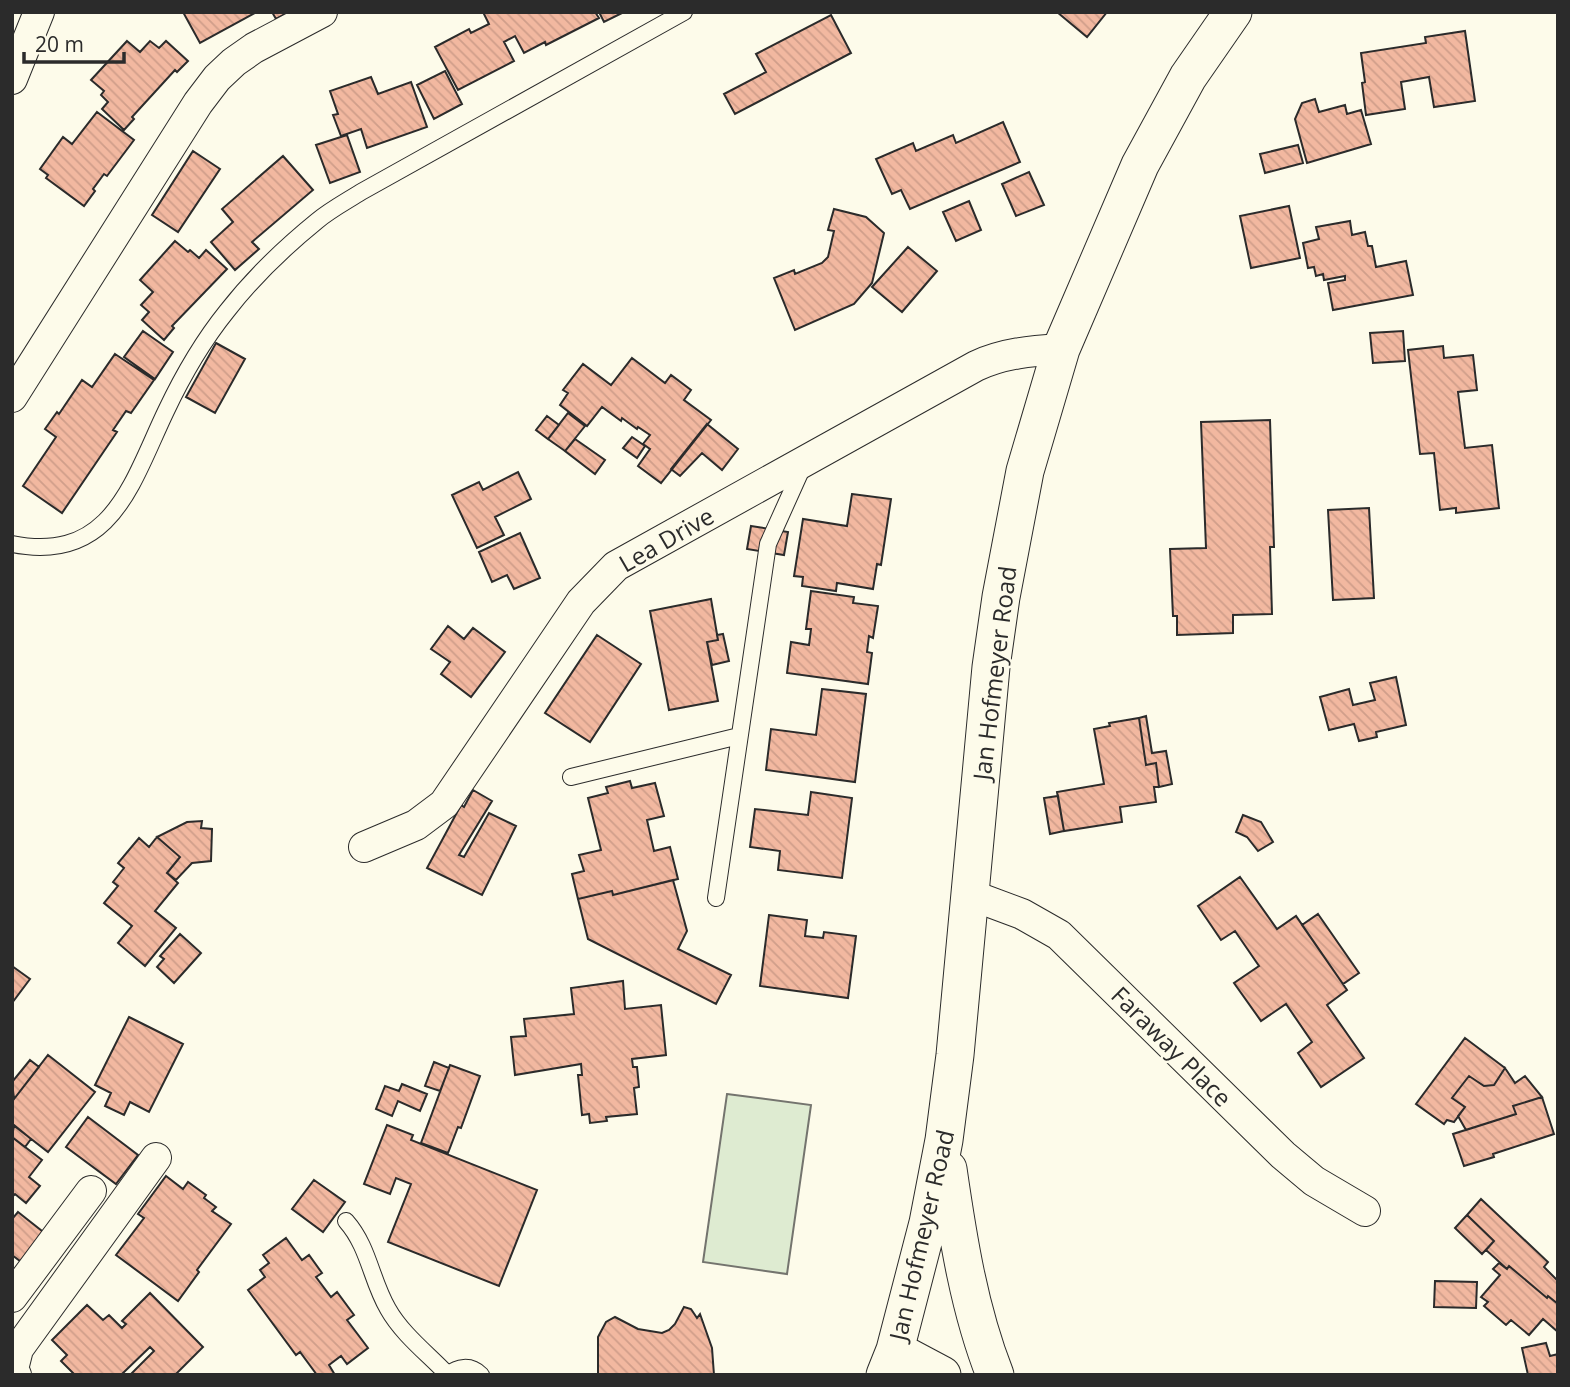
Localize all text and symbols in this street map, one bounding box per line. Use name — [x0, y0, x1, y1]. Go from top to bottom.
scale bar — [24, 21, 124, 65]
text: 20 m — [35, 30, 84, 58]
street label: Lea Drive — [613, 499, 719, 579]
street label: Jan Hofmeyer Road — [964, 564, 1024, 784]
street label: Faraway Place — [1105, 979, 1239, 1113]
street label: Jan Hofmeyer Road — [880, 1126, 961, 1346]

